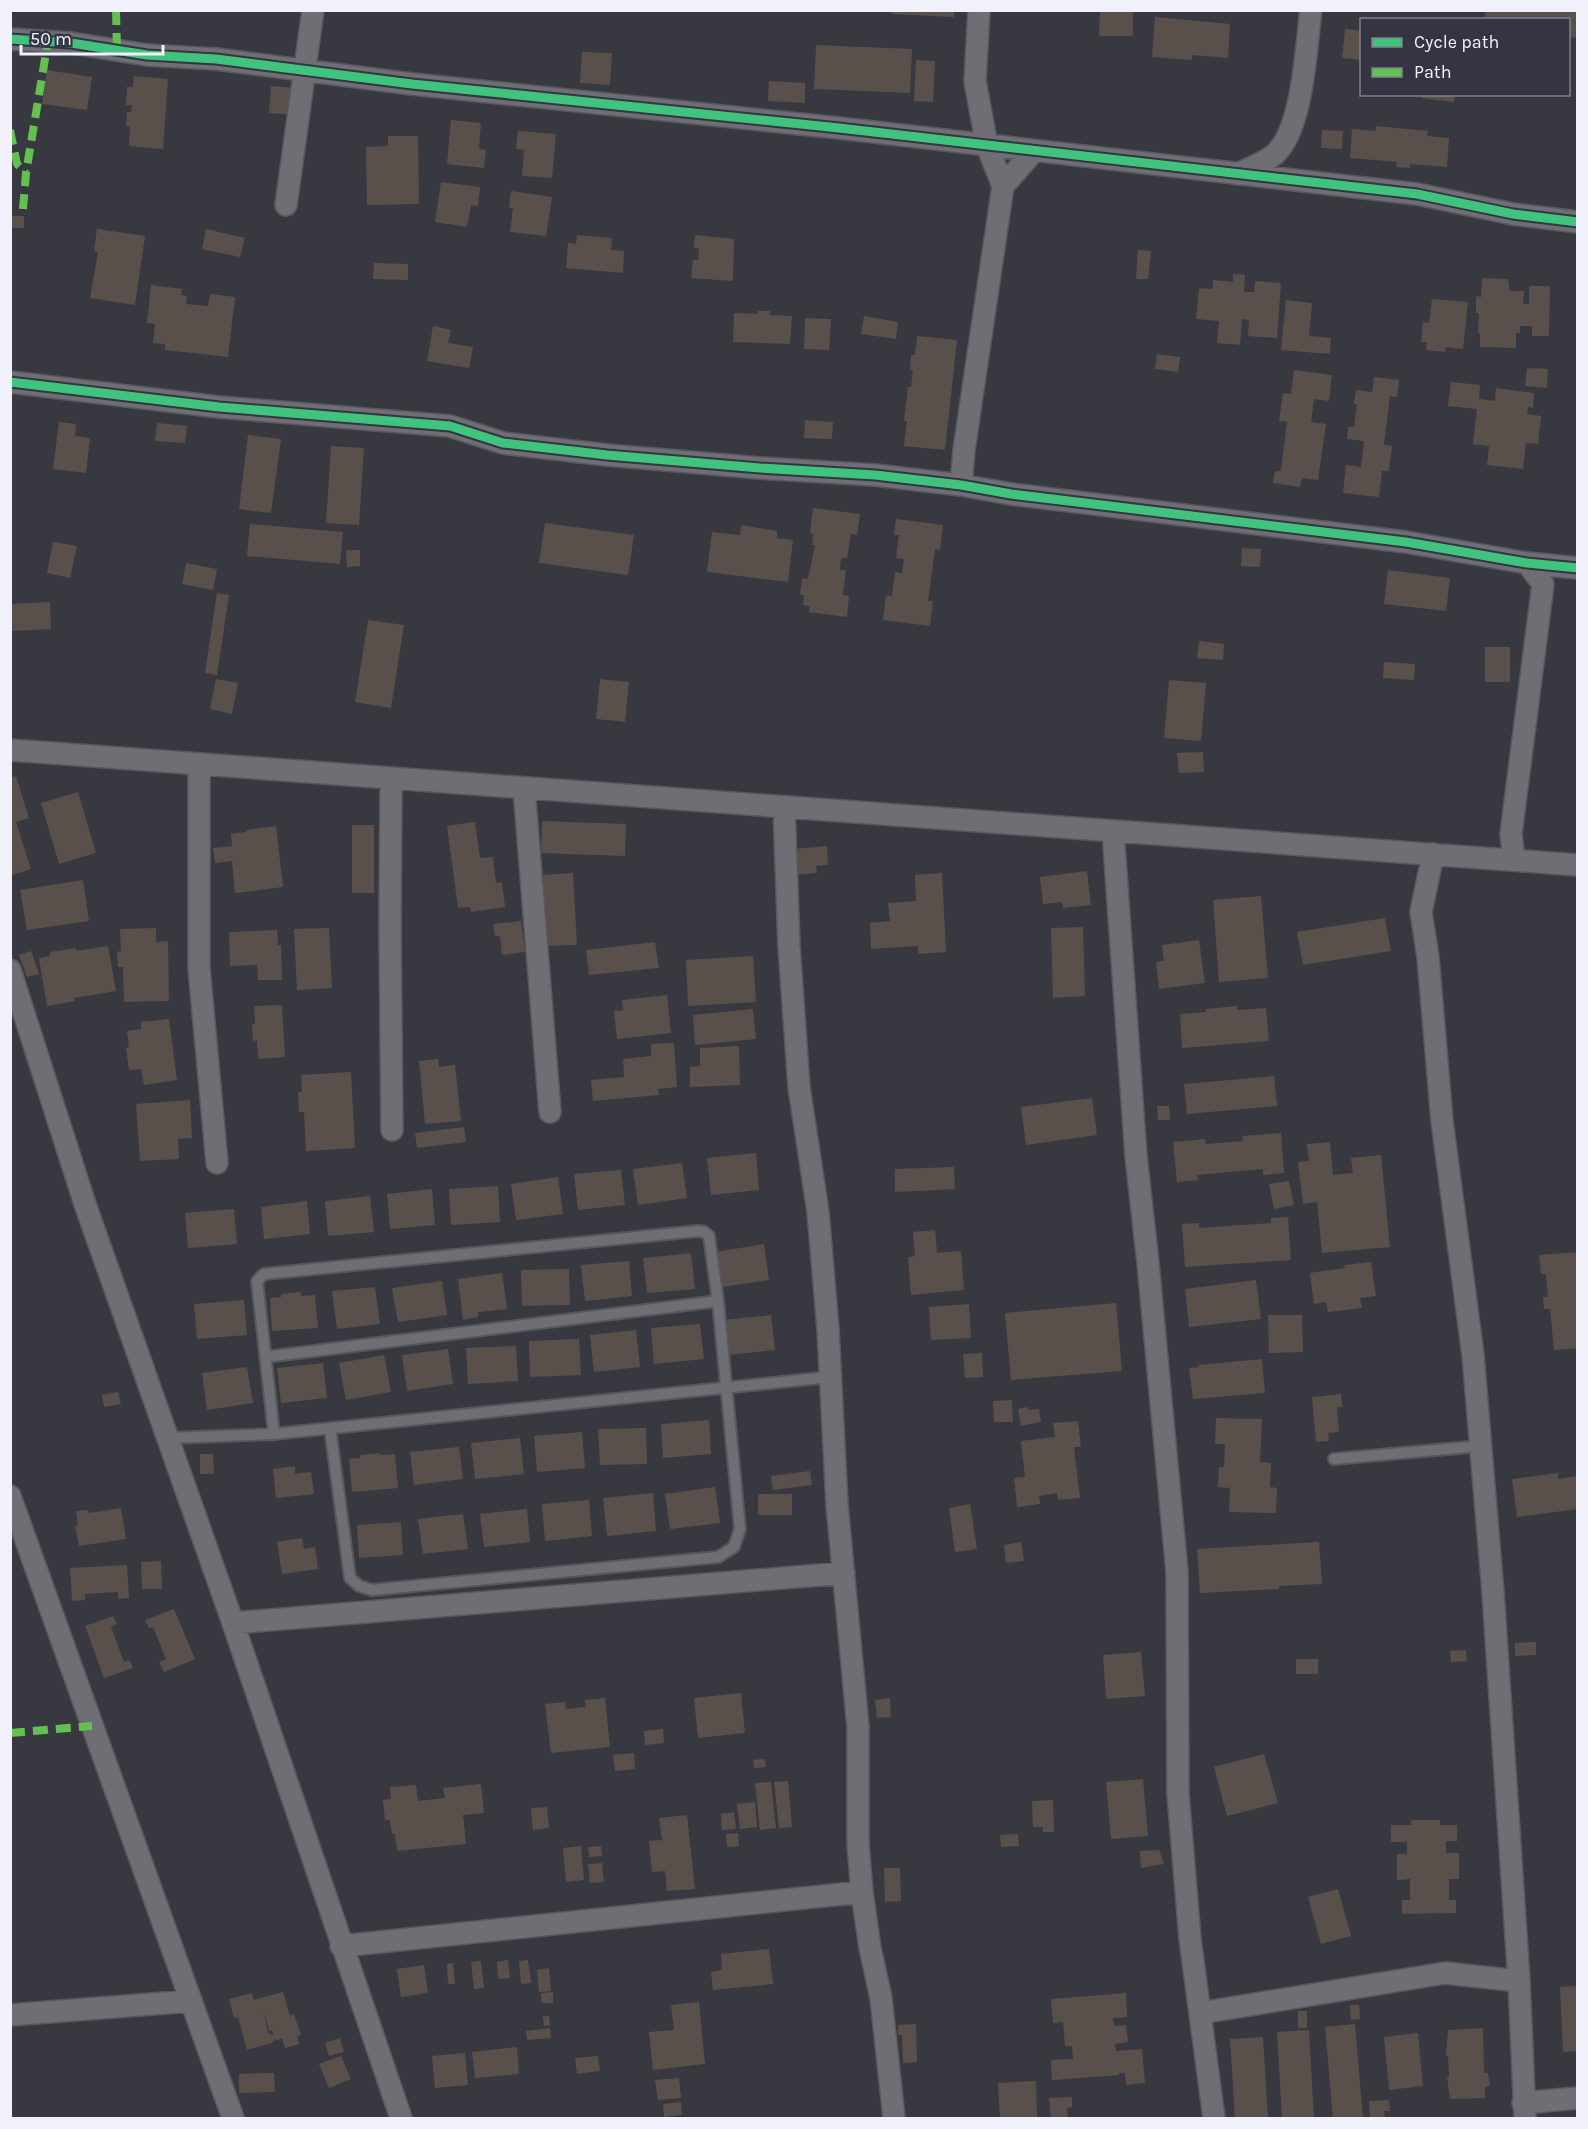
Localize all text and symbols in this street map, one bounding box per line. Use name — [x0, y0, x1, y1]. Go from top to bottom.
scale bar — [21, 18, 164, 56]
legend — [1360, 18, 1570, 96]
text: 50 m — [30, 28, 72, 50]
text: Cycle path — [1414, 31, 1499, 53]
text: Path — [1414, 61, 1452, 83]

